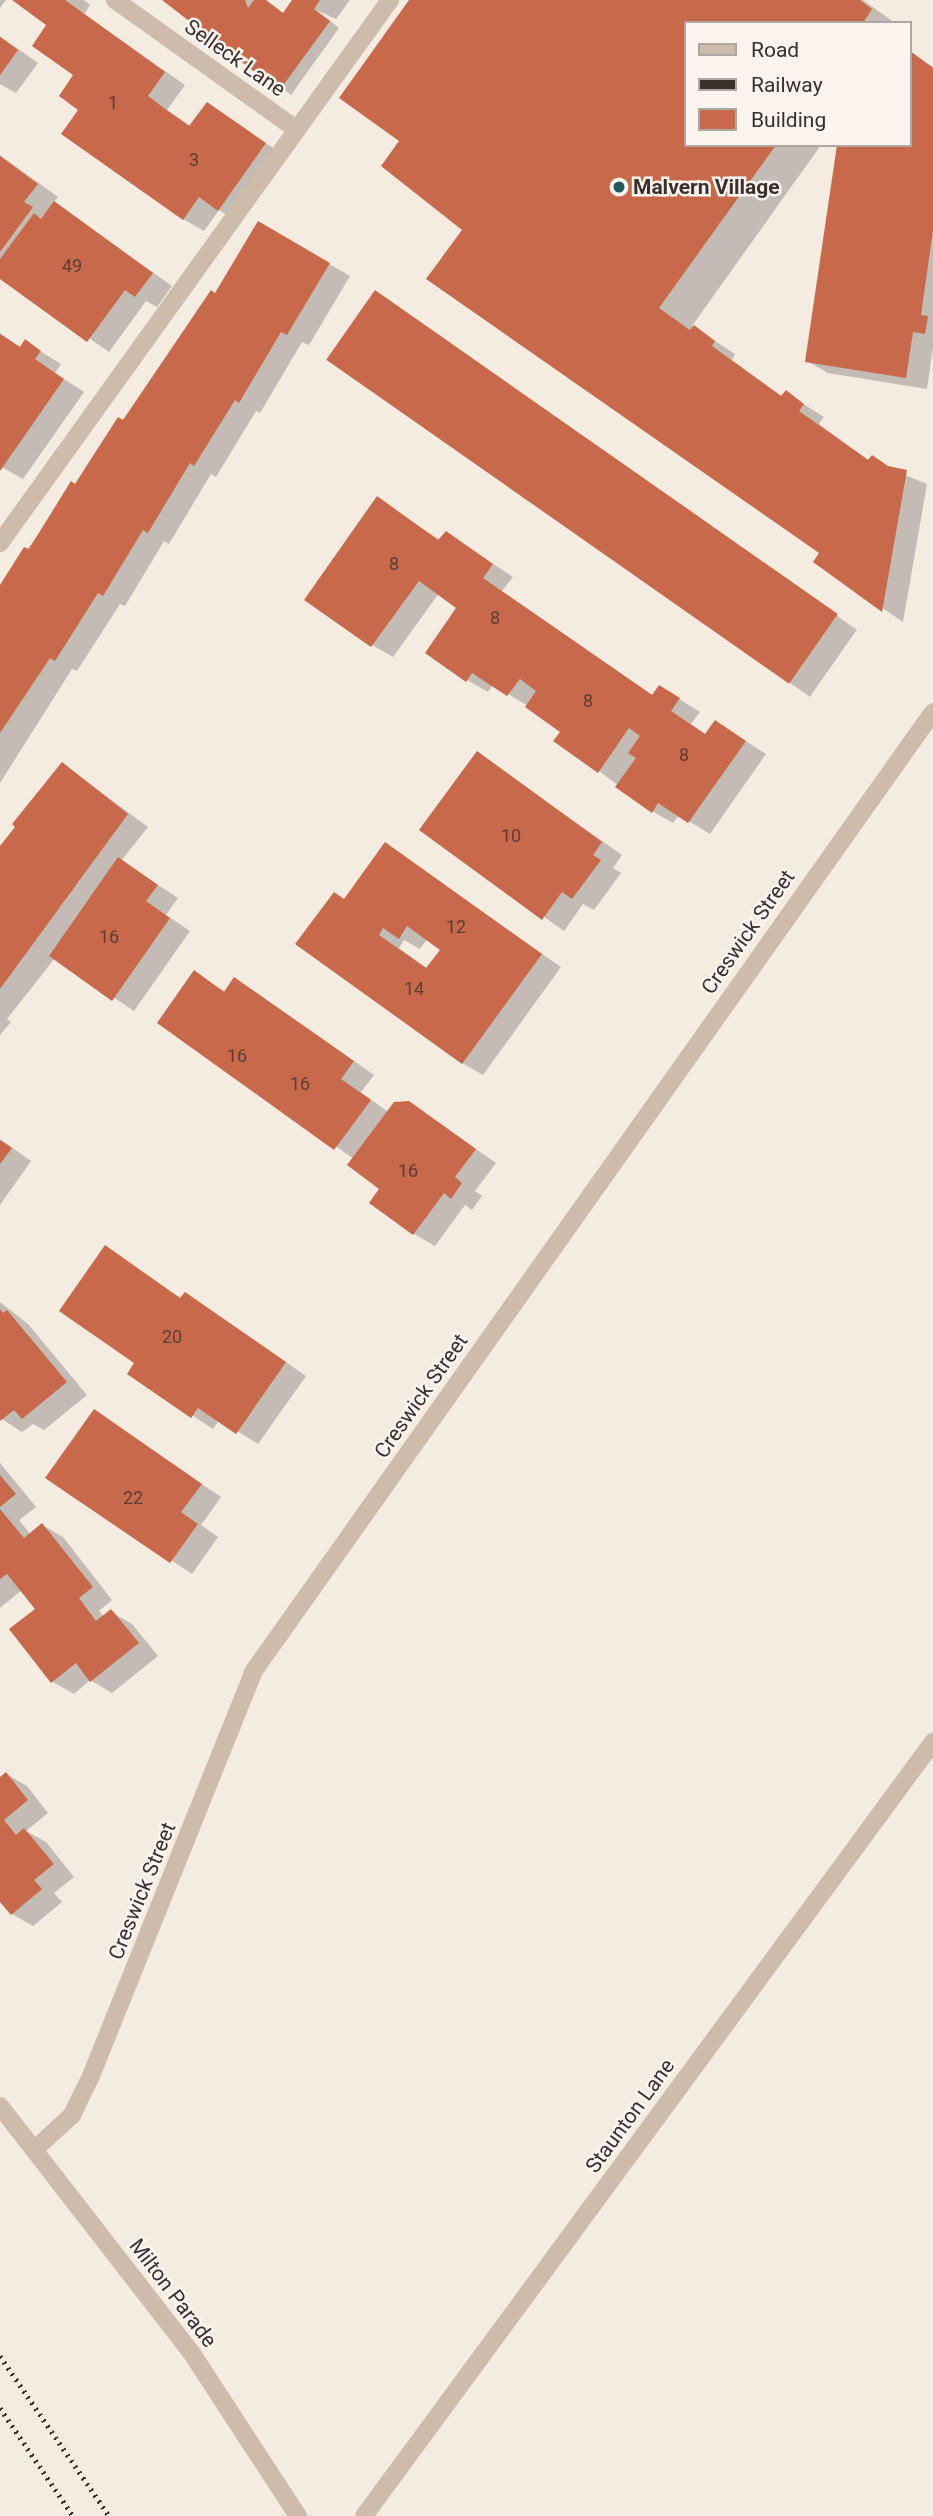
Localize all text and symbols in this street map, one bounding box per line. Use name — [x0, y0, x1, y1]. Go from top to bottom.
street label: Selleck Lane — [180, 14, 290, 102]
legend — [684, 21, 912, 147]
text: Road — [751, 38, 799, 62]
text: Railway — [751, 73, 823, 97]
house number: 1 — [108, 92, 118, 114]
text: Building — [751, 108, 826, 132]
house number: 3 — [189, 149, 199, 171]
place label: Malvern Village — [633, 174, 780, 200]
marker: Malvern Village — [611, 179, 627, 195]
house number: 49 — [62, 255, 82, 277]
house number: 8 — [389, 553, 399, 575]
house number: 8 — [490, 607, 500, 629]
house number: 8 — [583, 690, 593, 712]
house number: 8 — [679, 744, 689, 766]
house number: 10 — [501, 825, 521, 847]
street label: Creswick Street — [696, 865, 800, 999]
house number: 12 — [446, 916, 466, 938]
house number: 16 — [99, 926, 119, 948]
house number: 14 — [404, 978, 424, 1000]
house number: 16 — [227, 1045, 247, 1067]
house number: 16 — [290, 1073, 310, 1095]
house number: 16 — [398, 1160, 418, 1182]
house number: 20 — [162, 1326, 182, 1348]
street label: Creswick Street — [369, 1329, 473, 1463]
house number: 22 — [123, 1487, 143, 1509]
street label: Creswick Street — [103, 1819, 181, 1963]
street label: Staunton Lane — [580, 2054, 680, 2178]
street label: Milton Parade — [124, 2234, 222, 2352]

